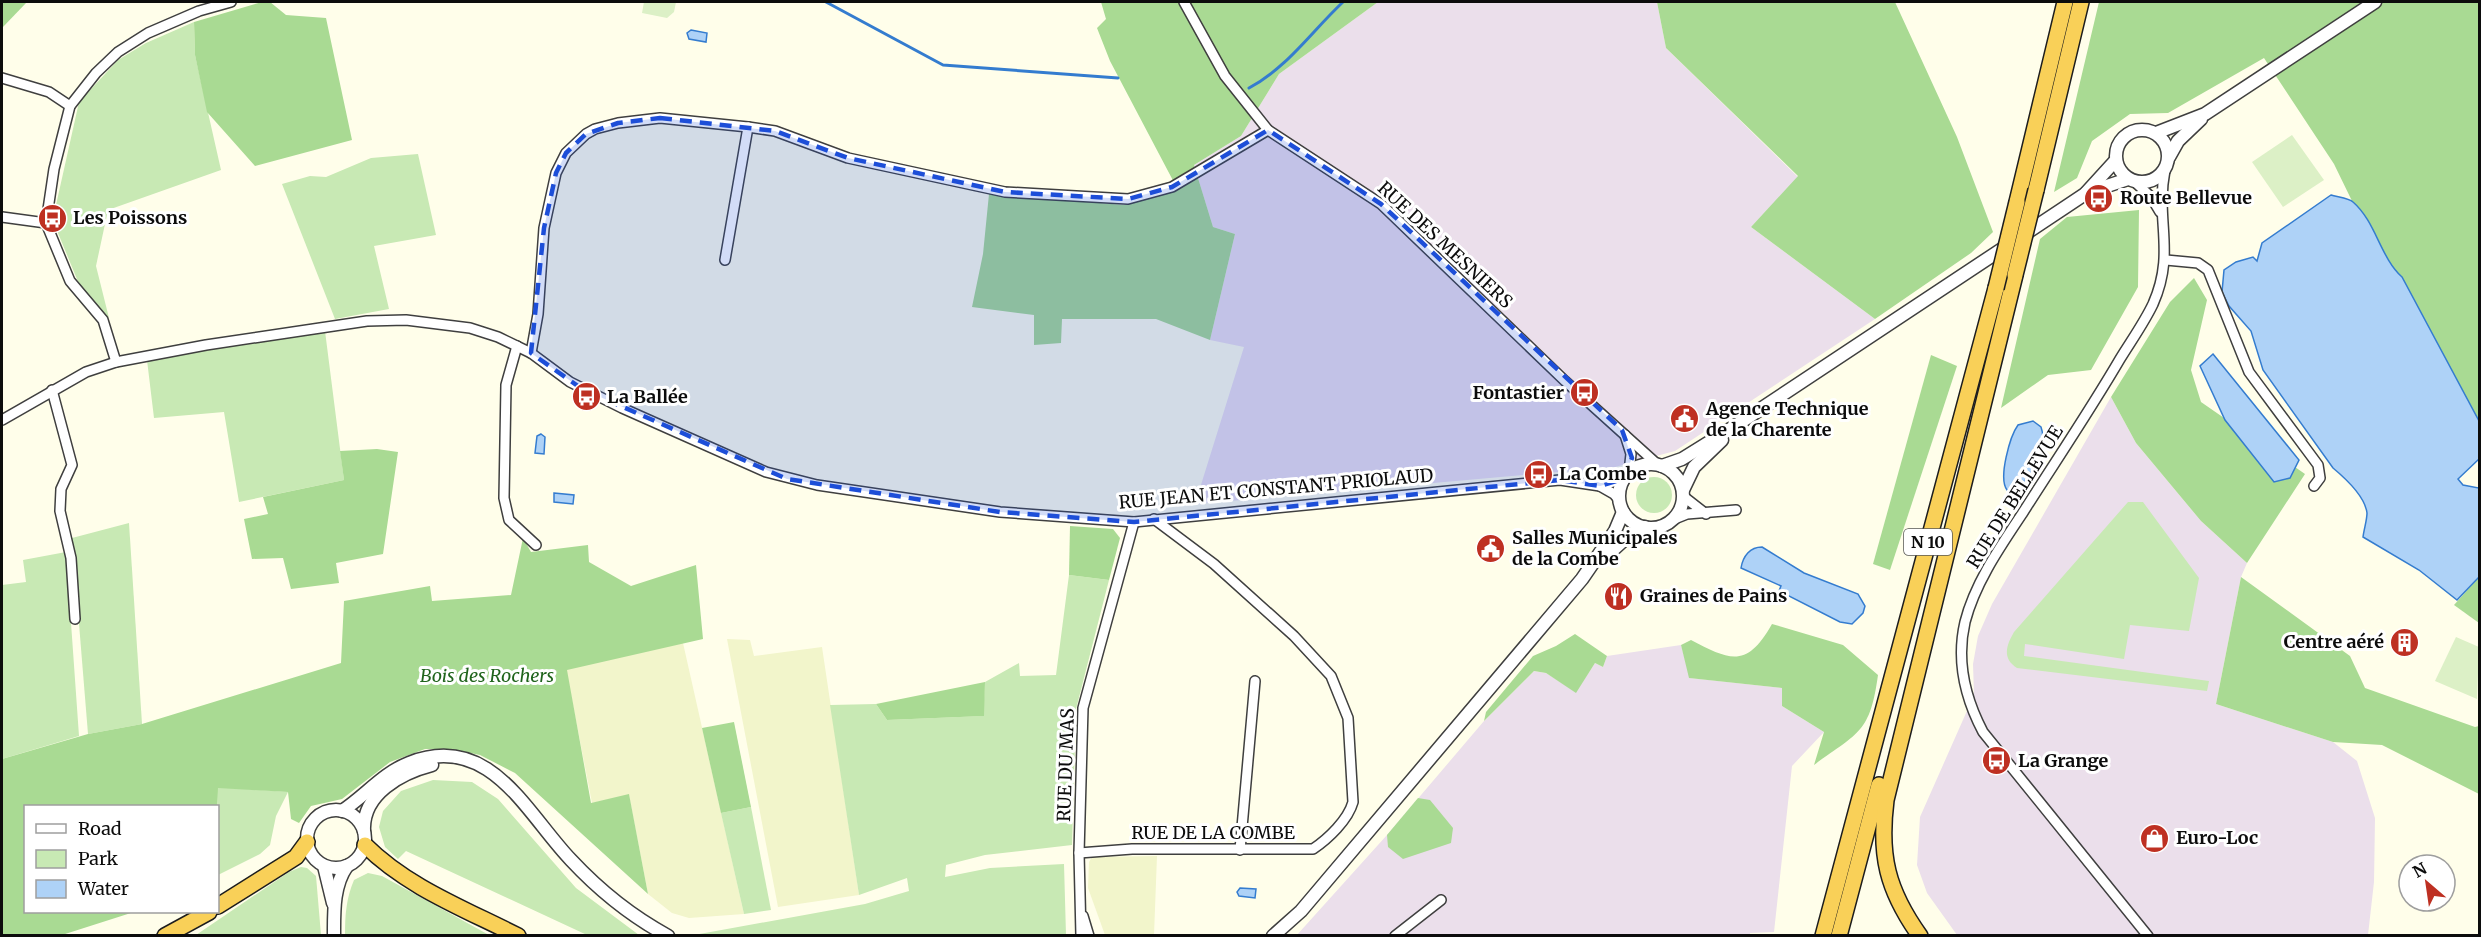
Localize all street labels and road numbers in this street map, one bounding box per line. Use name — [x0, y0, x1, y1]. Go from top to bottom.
street label: RUE DES MESNIERS — [1373, 176, 1518, 313]
street label: RUE DE BELLEVUE — [1961, 421, 2068, 572]
street label: RUE JEAN ET CONSTANT PRIOLAUD — [1118, 463, 1434, 514]
road number: N 10 — [1904, 529, 1952, 555]
street label: RUE DU MAS — [1052, 707, 1079, 822]
street label: RUE DE LA COMBE — [1131, 821, 1295, 844]

